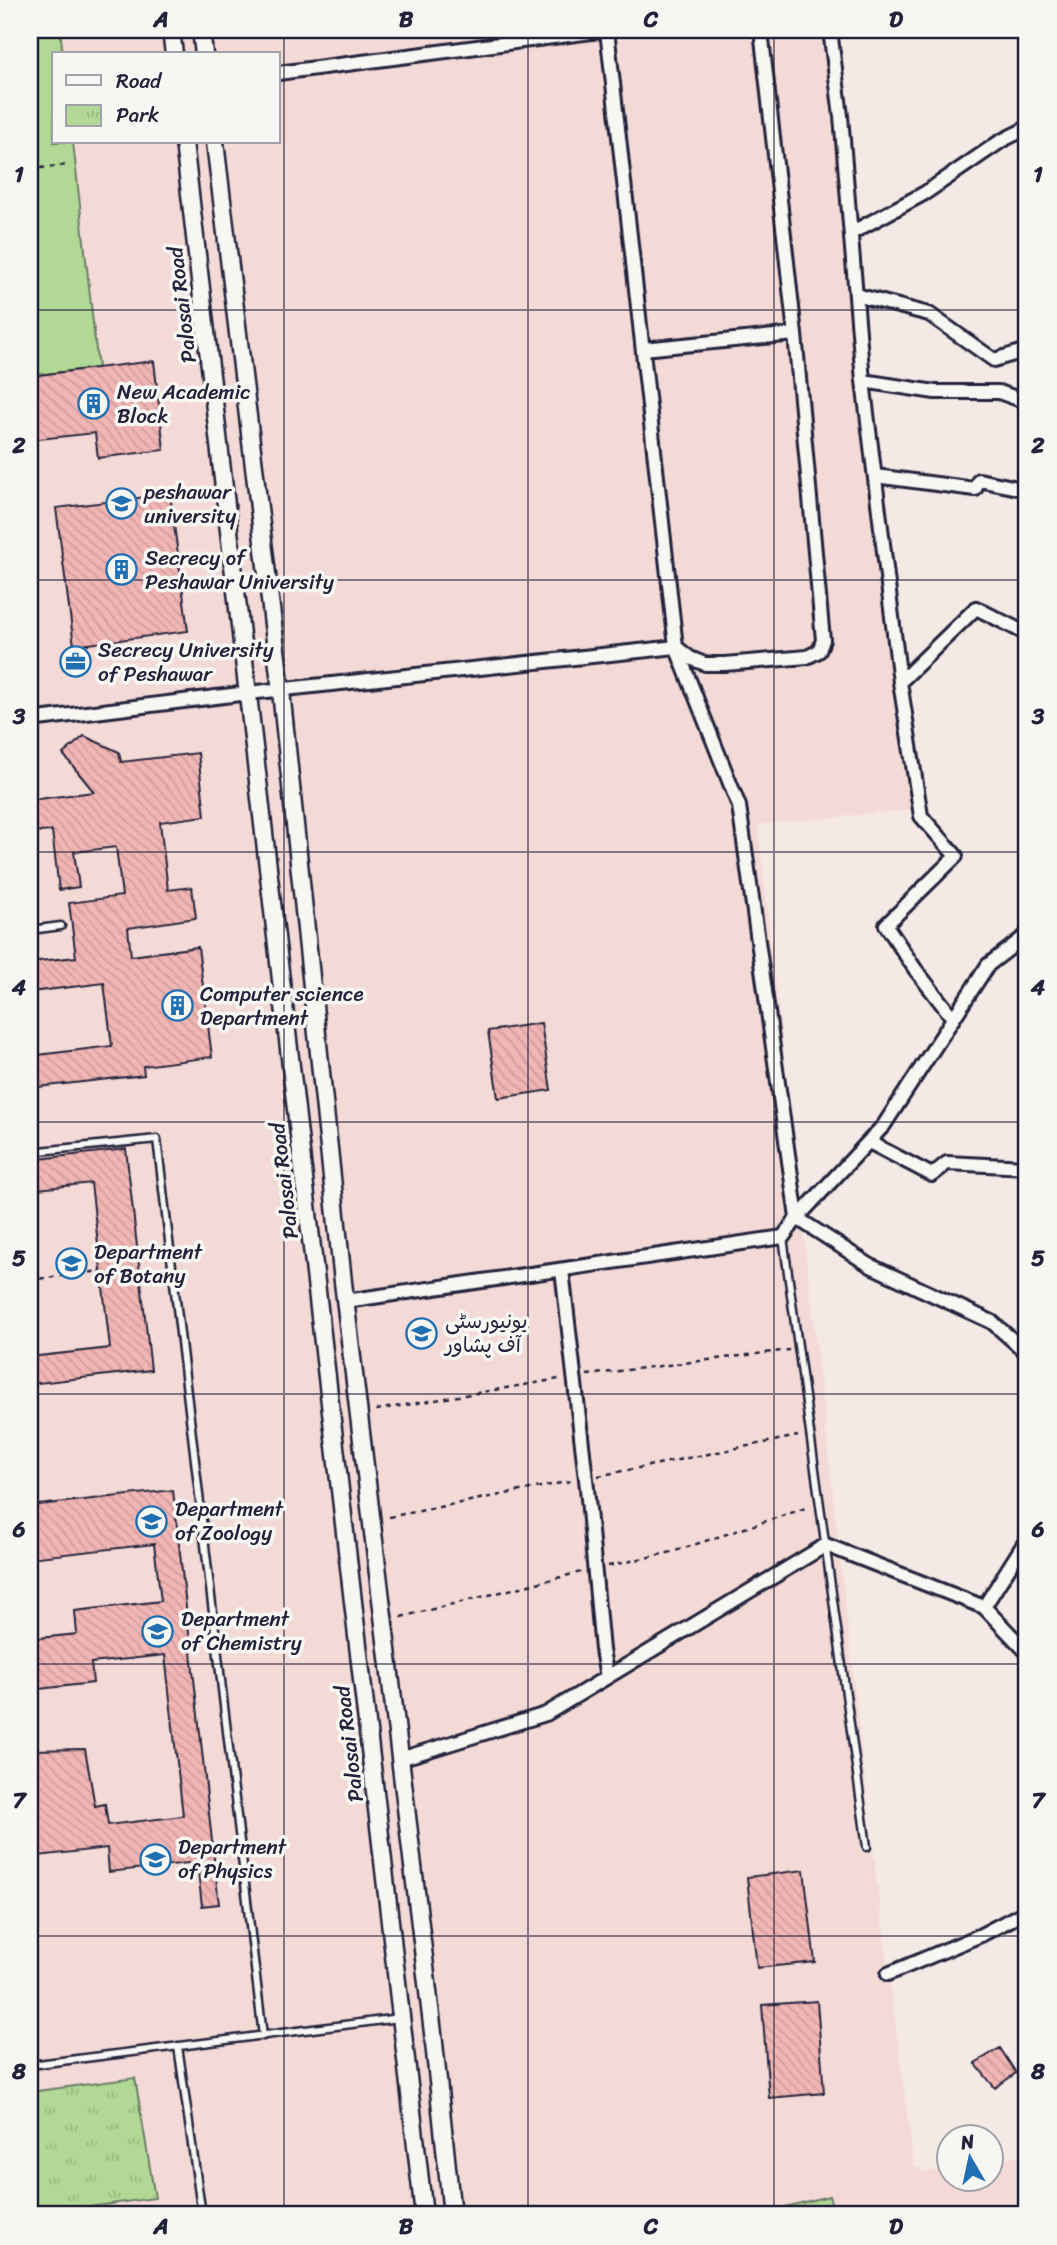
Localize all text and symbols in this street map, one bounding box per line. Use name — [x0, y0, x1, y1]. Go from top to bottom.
text: A — [152, 0, 169, 40]
text: B — [399, 0, 414, 40]
text: C — [643, 0, 659, 40]
text: D — [889, 0, 904, 40]
legend — [52, 52, 280, 144]
text: Road — [116, 62, 163, 100]
text: Park — [116, 96, 159, 134]
text: 1 — [14, 154, 24, 195]
text: 1 — [1033, 154, 1043, 195]
street label: Palosai Road — [156, 243, 208, 365]
place label: New Academic Block — [117, 373, 251, 435]
building icon: New Academic Block — [77, 387, 111, 421]
text: 2 — [11, 425, 26, 466]
text: 2 — [1030, 425, 1045, 466]
place label: peshawar university — [143, 473, 237, 535]
school or university icon: peshawar university — [104, 487, 138, 521]
place label: Secrecy of Peshawar University — [145, 539, 334, 601]
building icon: Secrecy of Peshawar University — [105, 553, 139, 587]
place label: Secrecy University of Peshawar — [98, 631, 274, 693]
office icon: Secrecy University of Peshawar — [58, 645, 92, 679]
text: 3 — [12, 696, 26, 737]
text: 3 — [1031, 696, 1045, 737]
text: 4 — [11, 967, 27, 1008]
text: 4 — [1030, 967, 1046, 1008]
place label: Computer science Department — [200, 975, 364, 1037]
building icon: Computer science Department — [160, 989, 194, 1023]
street label: Palosai Road — [258, 1119, 310, 1241]
place label: Department of Botany — [94, 1233, 204, 1295]
text: 5 — [12, 1238, 26, 1279]
text: 5 — [1031, 1238, 1045, 1279]
school or university icon: Department of Botany — [54, 1247, 88, 1281]
place label: یونیورسٹی آف پشاور — [443, 1302, 528, 1364]
school or university icon: یونیورسٹی آف پشاور — [405, 1316, 439, 1350]
place label: Department of Zoology — [175, 1490, 285, 1552]
school or university icon: Department of Zoology — [135, 1504, 169, 1538]
text: 6 — [11, 1509, 26, 1550]
text: 6 — [1030, 1509, 1045, 1550]
place label: Department of Chemistry — [181, 1600, 302, 1662]
school or university icon: Department of Chemistry — [141, 1614, 175, 1648]
street label: Palosai Road — [323, 1682, 375, 1804]
text: 7 — [12, 1780, 27, 1821]
text: 7 — [1031, 1780, 1046, 1821]
place label: Department of Physics — [178, 1828, 288, 1890]
school or university icon: Department of Physics — [138, 1842, 172, 1876]
text: 8 — [11, 2051, 26, 2092]
text: 8 — [1030, 2051, 1045, 2092]
north arrow — [934, 2122, 1004, 2192]
text: N — [957, 2124, 977, 2159]
text: A — [152, 2206, 169, 2245]
text: B — [399, 2206, 414, 2245]
text: C — [643, 2206, 659, 2245]
text: D — [889, 2206, 904, 2245]

